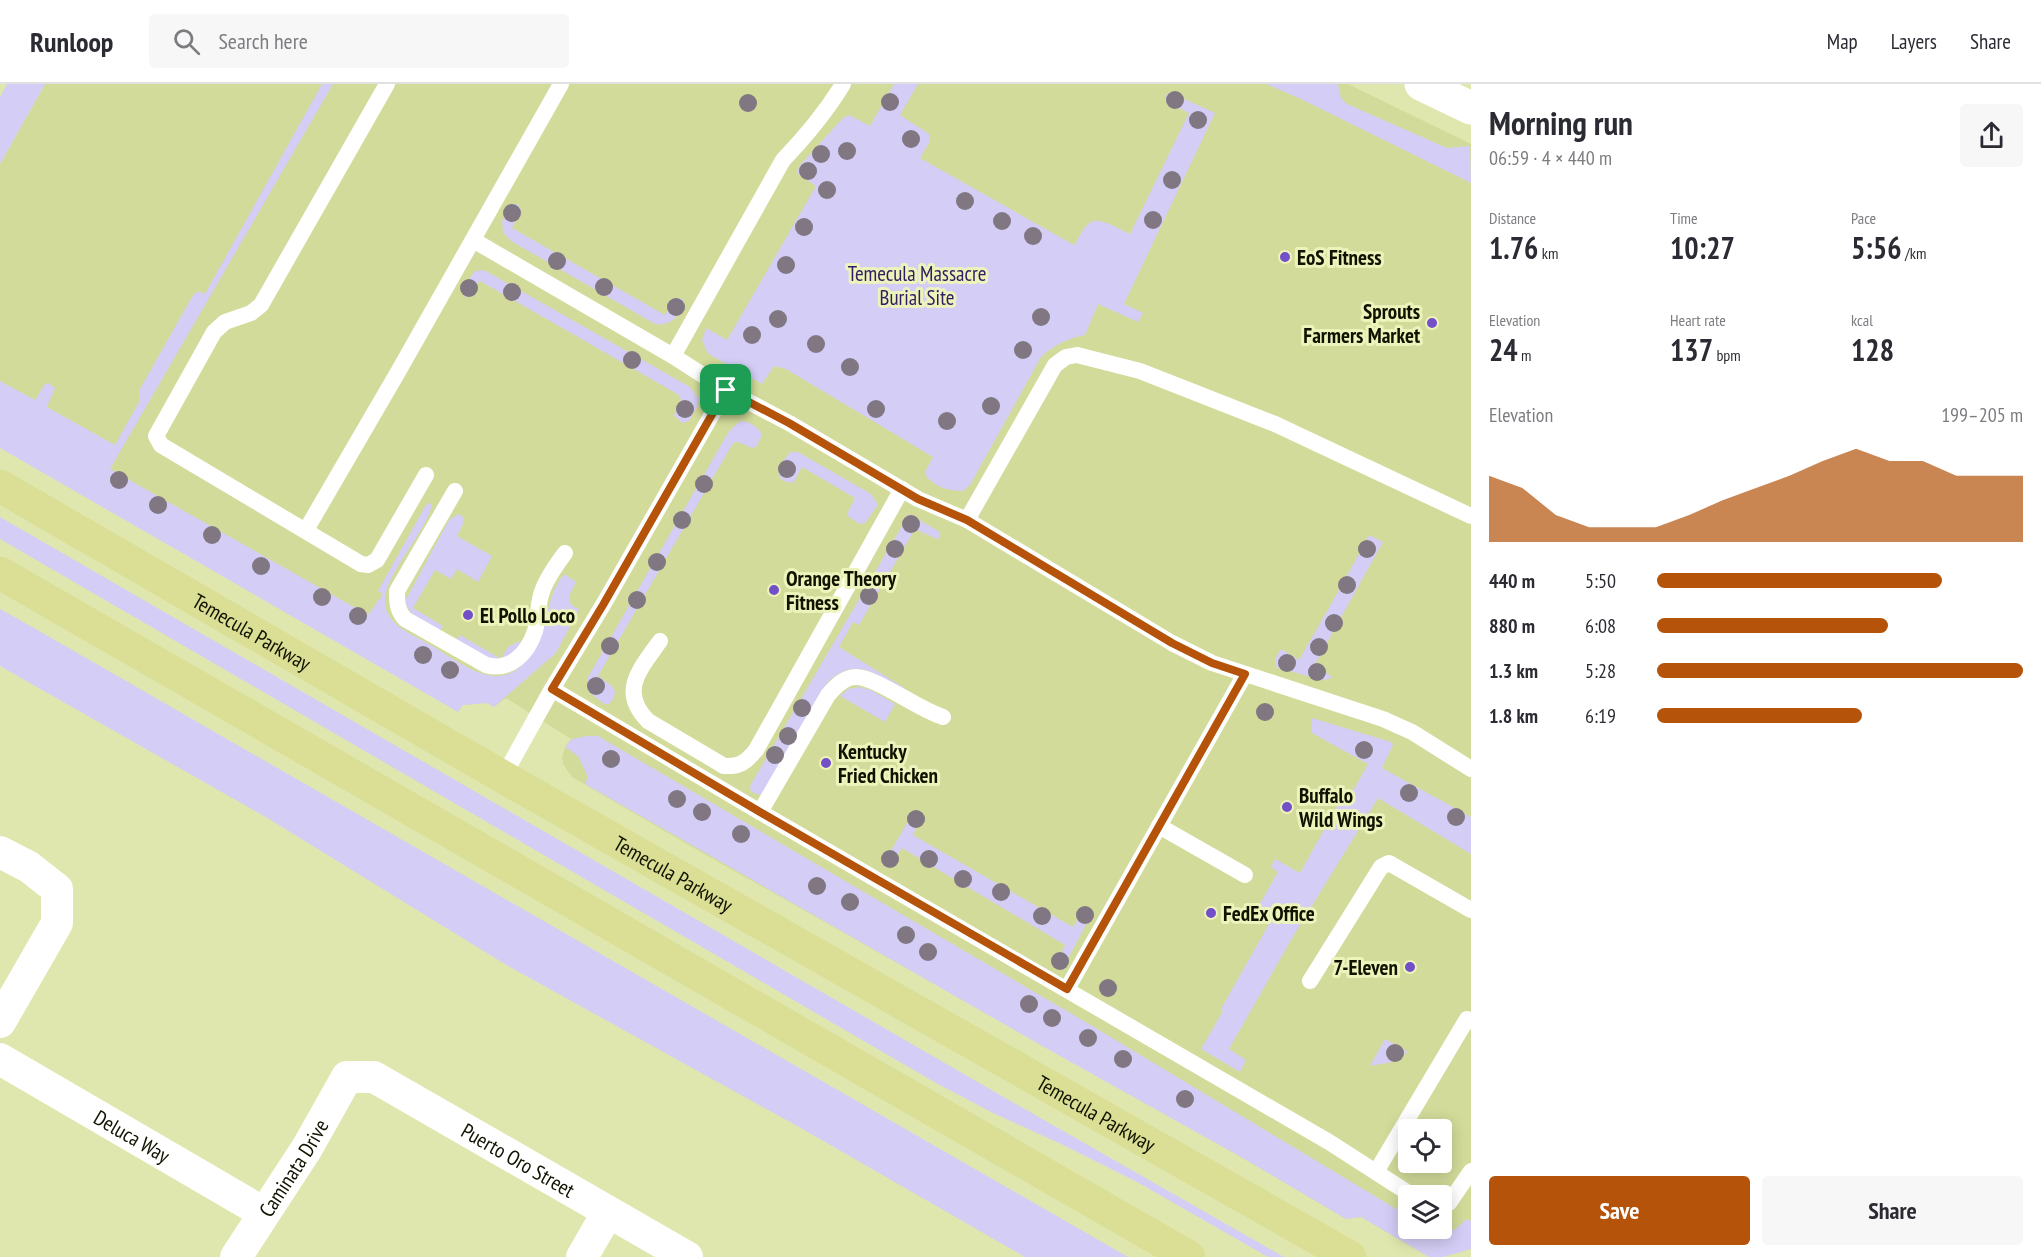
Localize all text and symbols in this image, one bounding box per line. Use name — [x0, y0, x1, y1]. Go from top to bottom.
search box — [149, 14, 569, 68]
text: Runloop — [30, 23, 113, 60]
icon: search — [170, 25, 203, 58]
text: Search here — [218, 27, 308, 55]
text: Map — [1827, 28, 1858, 55]
text: Layers — [1891, 28, 1937, 55]
text: Share — [1970, 28, 2011, 55]
text: Morning run — [1489, 101, 1633, 144]
button: share — [1960, 104, 2023, 167]
text: 06:59 · 4 × 440 m — [1489, 145, 1612, 171]
text: Distance — [1489, 208, 1536, 228]
text: Time — [1670, 208, 1698, 228]
text: Pace — [1851, 208, 1876, 228]
text: 1.76 — [1489, 228, 1538, 267]
text: 10:27 — [1670, 228, 1735, 267]
text: 5:56 — [1851, 228, 1902, 267]
text: km — [1538, 243, 1558, 263]
text: /km — [1902, 243, 1926, 263]
place label: EoS Fitness — [1297, 244, 1382, 271]
marker: EoS Fitness — [1278, 250, 1292, 264]
park label: Temecula Massacre Burial Site — [848, 260, 986, 311]
place label: Sprouts Farmers Market — [1303, 298, 1420, 349]
text: Elevation — [1489, 310, 1540, 330]
text: Heart rate — [1670, 310, 1726, 330]
text: kcal — [1851, 310, 1873, 330]
marker: Sprouts Farmers Market — [1425, 316, 1439, 330]
text: 24 — [1489, 330, 1518, 369]
text: 137 — [1670, 330, 1713, 369]
text: 128 — [1851, 330, 1894, 369]
text: m — [1518, 345, 1532, 365]
text: bpm — [1713, 345, 1741, 365]
pin — [700, 364, 751, 415]
icon: arrive — [709, 373, 742, 406]
text: Elevation — [1489, 402, 1553, 428]
text: 199–205 m — [1941, 402, 2023, 428]
place label: Orange Theory Fitness — [786, 565, 897, 616]
text: 440 m — [1489, 568, 1535, 594]
text: 5:50 — [1585, 568, 1616, 594]
marker: Orange Theory Fitness — [767, 583, 781, 597]
street label: Temecula Parkway — [188, 587, 316, 677]
place label: El Pollo Loco — [480, 602, 575, 629]
marker: El Pollo Loco — [461, 608, 475, 622]
text: 880 m — [1489, 613, 1535, 639]
text: 6:08 — [1585, 613, 1616, 639]
text: 1.3 km — [1489, 658, 1538, 684]
text: 5:28 — [1585, 658, 1616, 684]
text: 1.8 km — [1489, 703, 1538, 729]
text: 6:19 — [1585, 703, 1616, 729]
place label: Kentucky Fried Chicken — [838, 738, 938, 789]
marker: Kentucky Fried Chicken — [819, 756, 833, 770]
place label: Buffalo Wild Wings — [1298, 782, 1383, 833]
marker: Buffalo Wild Wings — [1280, 800, 1294, 814]
street label: Temecula Parkway — [609, 829, 738, 918]
place label: FedEx Office — [1223, 900, 1315, 927]
marker: FedEx Office — [1204, 906, 1218, 920]
place label: 7-Eleven — [1333, 954, 1398, 981]
marker: 7-Eleven — [1403, 960, 1417, 974]
street label: Temecula Parkway — [1032, 1069, 1161, 1158]
street label: Deluca Way — [89, 1103, 175, 1169]
street label: Caminata Drive — [252, 1114, 334, 1222]
street label: Puerto Oro Street — [457, 1117, 580, 1203]
map controls — [1398, 1119, 1452, 1239]
button: locate — [1398, 1119, 1452, 1173]
button: Save — [1489, 1176, 1750, 1245]
button: Share — [1762, 1176, 2023, 1245]
button: layers — [1398, 1185, 1452, 1239]

